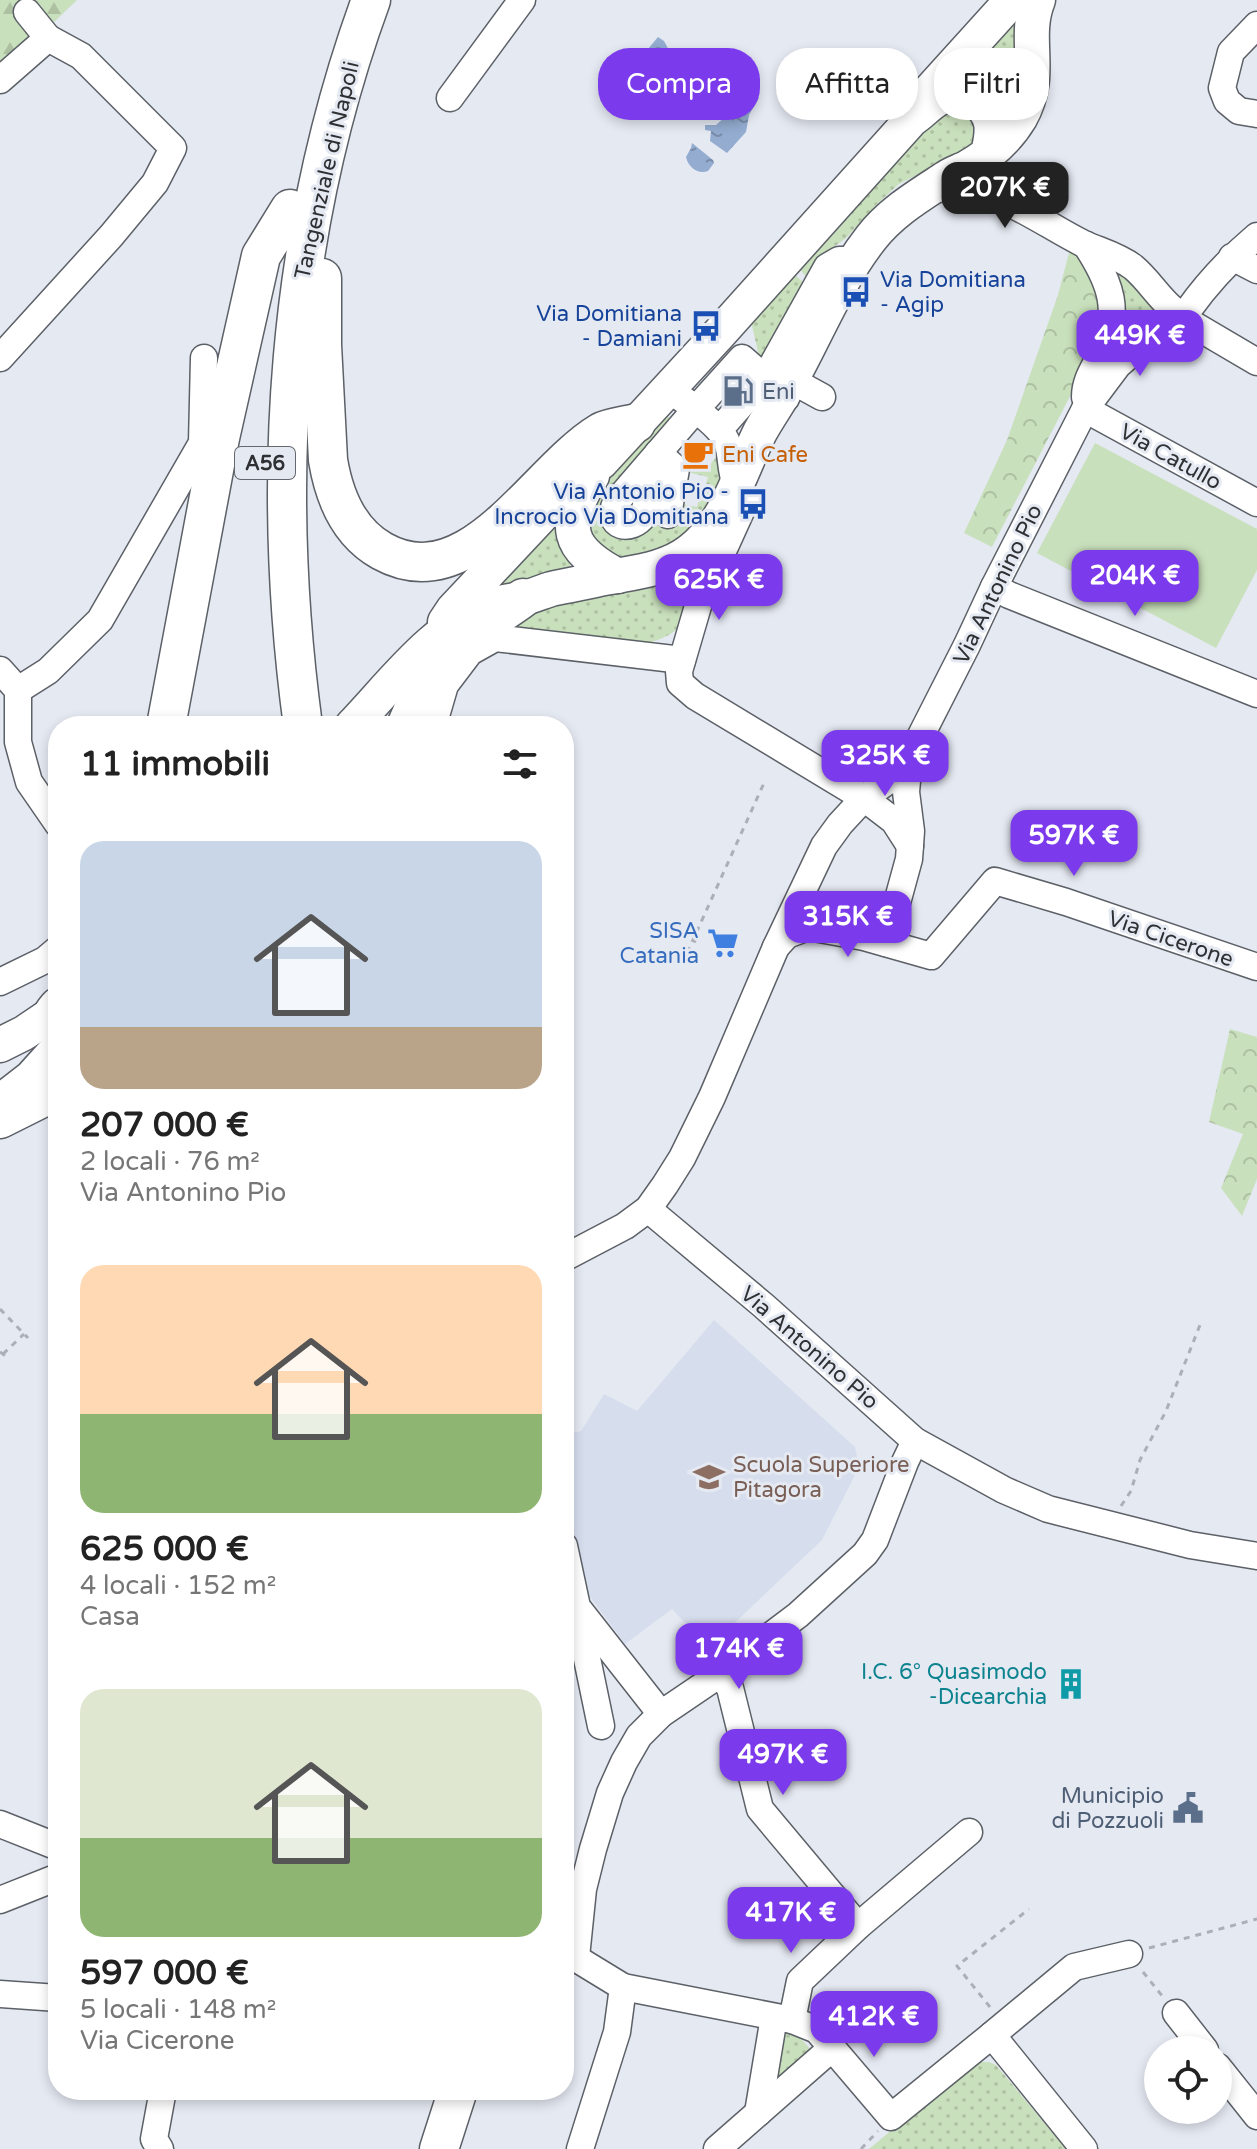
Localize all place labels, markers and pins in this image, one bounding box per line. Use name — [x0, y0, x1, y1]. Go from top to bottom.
pin: 207K € — [940, 162, 1070, 230]
place label: Via Domitiana - Agip — [880, 267, 1026, 318]
bus stop icon: Via Domitiana - Agip — [839, 275, 873, 309]
place label: Via Domitiana - Damiani — [536, 301, 682, 352]
bus stop icon: Via Domitiana - Damiani — [689, 309, 723, 343]
pin: 449K € — [1075, 310, 1205, 378]
fuel station icon: Eni — [721, 374, 755, 408]
place label: Eni — [762, 379, 795, 405]
cafe icon: Eni Cafe — [681, 437, 715, 471]
place label: Eni Cafe — [722, 442, 808, 468]
place label: Via Antonio Pio - Incrocio Via Domitiana — [494, 479, 729, 530]
bus stop icon: Via Antonio Pio - Incrocio Via Domitiana — [736, 487, 770, 521]
pin: 204K € — [1070, 550, 1200, 618]
pin: 625K € — [654, 554, 784, 622]
pin: 325K € — [820, 730, 950, 798]
pin: 597K € — [1009, 810, 1139, 878]
pin: 315K € — [783, 891, 913, 959]
place label: SISA Catania — [620, 918, 699, 969]
supermarket icon: SISA Catania — [706, 926, 740, 960]
place label: Scuola Superiore Pitagora — [733, 1452, 910, 1503]
school or university icon: Scuola Superiore Pitagora — [692, 1460, 726, 1494]
pin: 174K € — [674, 1623, 804, 1691]
place label: I.C. 6° Quasimodo -Dicearchia — [861, 1659, 1047, 1710]
building icon: I.C. 6° Quasimodo -Dicearchia — [1054, 1667, 1088, 1701]
pin: 497K € — [718, 1729, 848, 1797]
place label: Municipio di Pozzuoli — [1051, 1783, 1164, 1834]
public building icon: Municipio di Pozzuoli — [1171, 1791, 1205, 1825]
pin: 417K € — [726, 1887, 856, 1955]
pin: 412K € — [809, 1991, 939, 2059]

